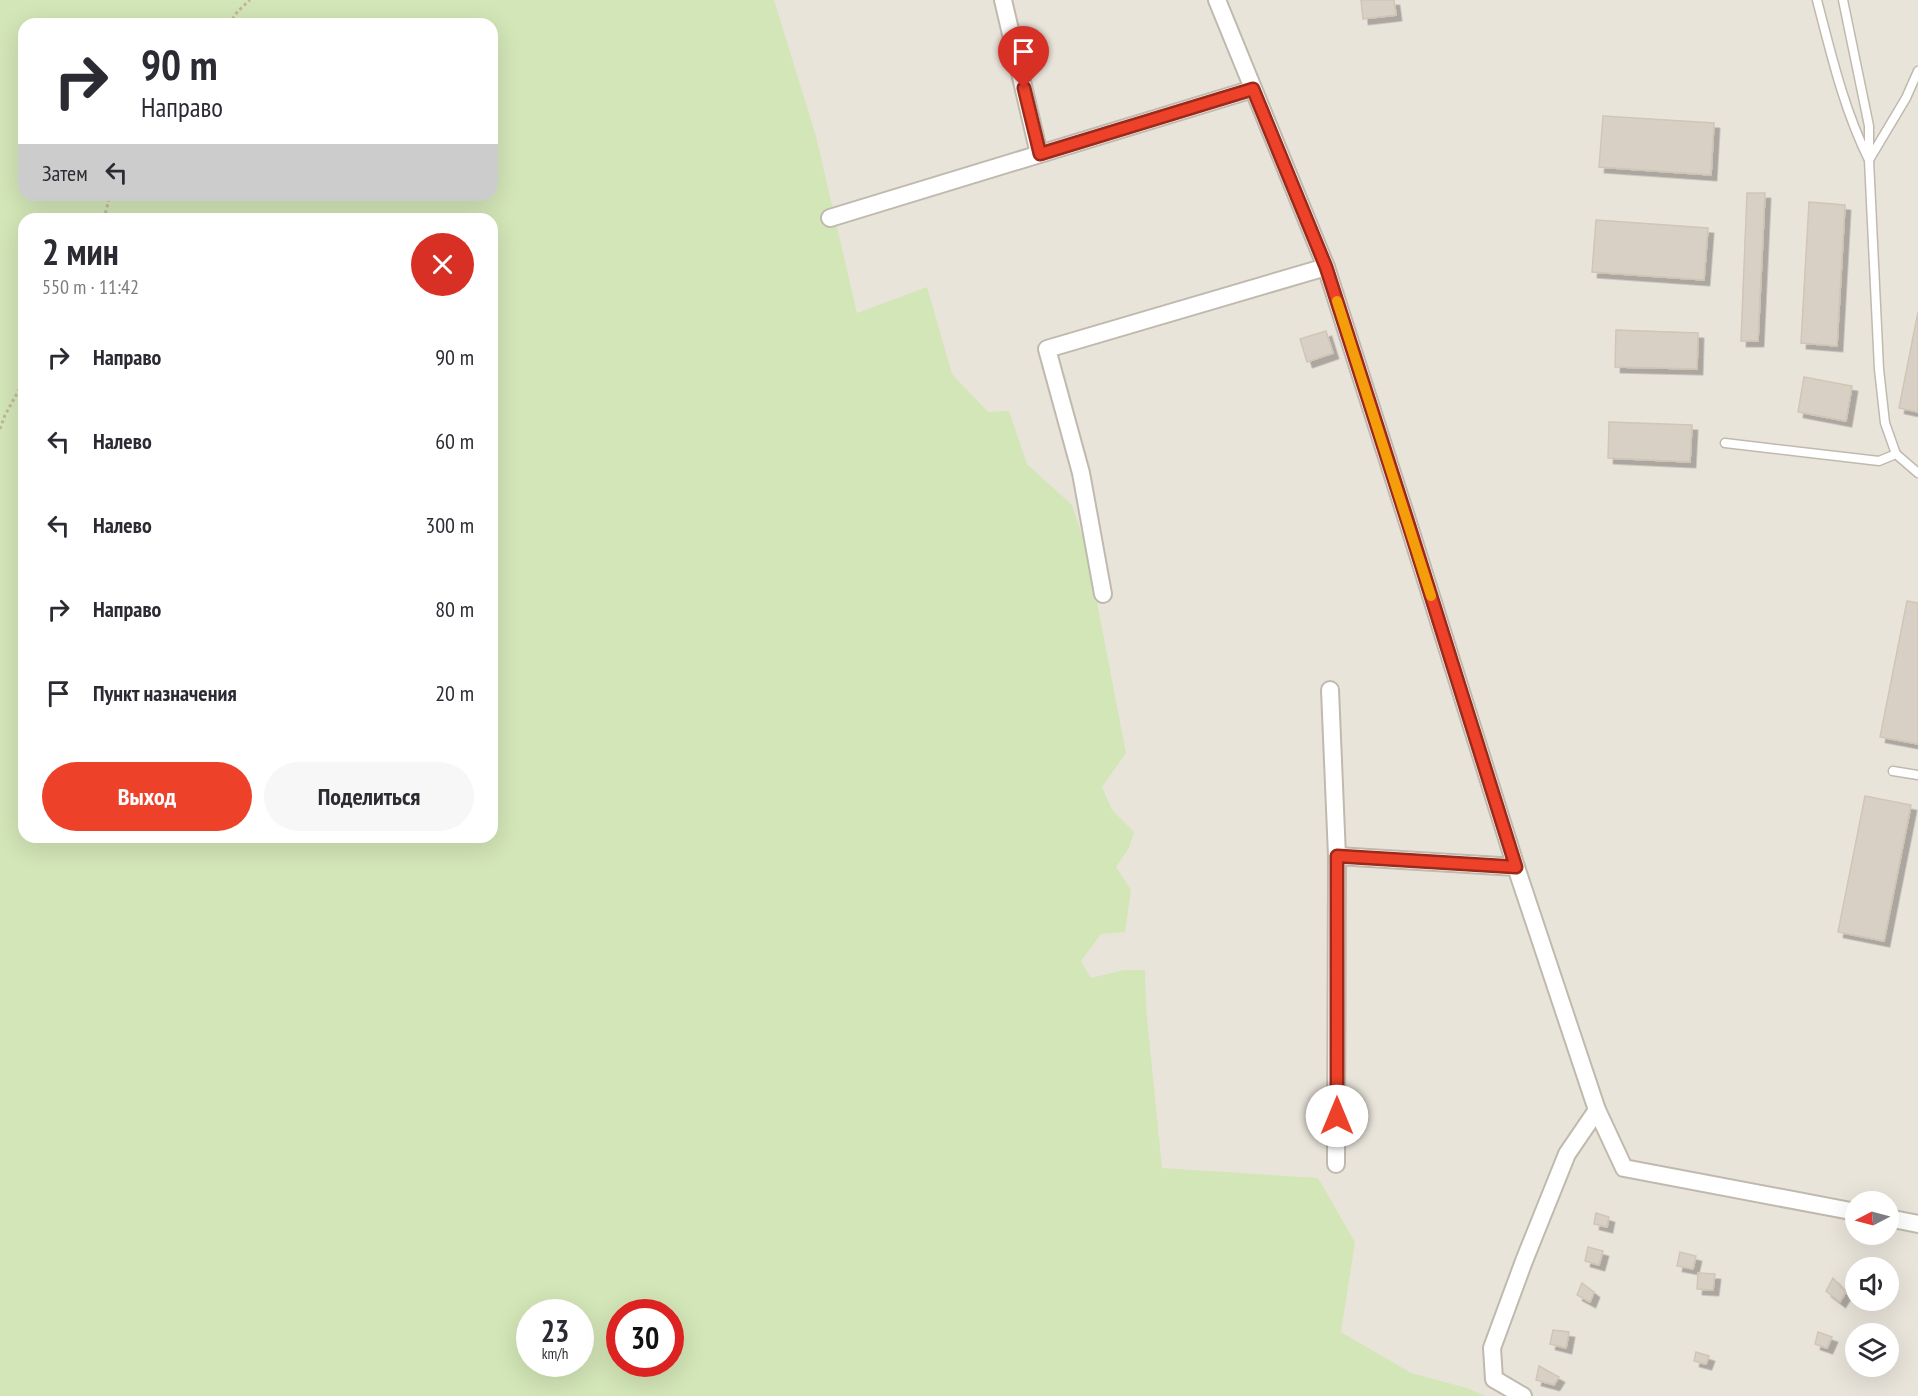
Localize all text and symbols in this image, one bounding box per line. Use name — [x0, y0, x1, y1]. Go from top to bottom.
pin — [998, 26, 1049, 88]
icon: arrive — [1007, 35, 1040, 68]
text: 90 m — [141, 37, 218, 92]
icon: right — [42, 42, 120, 120]
text: Направо — [141, 90, 223, 124]
icon: left — [100, 156, 133, 189]
text: Затем — [42, 159, 88, 187]
text: 2 мин — [42, 228, 119, 275]
button: close — [411, 233, 474, 296]
text: 550 m · 11:42 — [42, 274, 139, 300]
icon: right — [42, 341, 75, 374]
text: Направо — [93, 343, 161, 371]
text: 90 m — [435, 343, 474, 371]
icon: left — [42, 425, 75, 458]
text: Налево — [93, 427, 152, 455]
text: 60 m — [435, 427, 474, 455]
icon: left — [42, 509, 75, 542]
text: Налево — [93, 511, 152, 539]
text: 300 m — [425, 511, 474, 539]
icon: right — [42, 593, 75, 626]
text: Направо — [93, 595, 161, 623]
text: 80 m — [435, 595, 474, 623]
icon: arrive — [42, 677, 75, 710]
text: Пункт назначения — [93, 679, 237, 707]
text: 20 m — [435, 679, 474, 707]
button: Выход — [42, 762, 252, 831]
button: Поделиться — [264, 762, 474, 831]
position arrow — [1305, 1084, 1369, 1148]
north arrow — [1845, 1191, 1899, 1245]
map controls — [1845, 1191, 1899, 1377]
button: sound — [1845, 1257, 1899, 1311]
speed limit sign: 30 — [606, 1299, 684, 1377]
text: 23 — [541, 1311, 569, 1350]
button: layers — [1845, 1323, 1899, 1377]
text: km/h — [542, 1344, 568, 1363]

